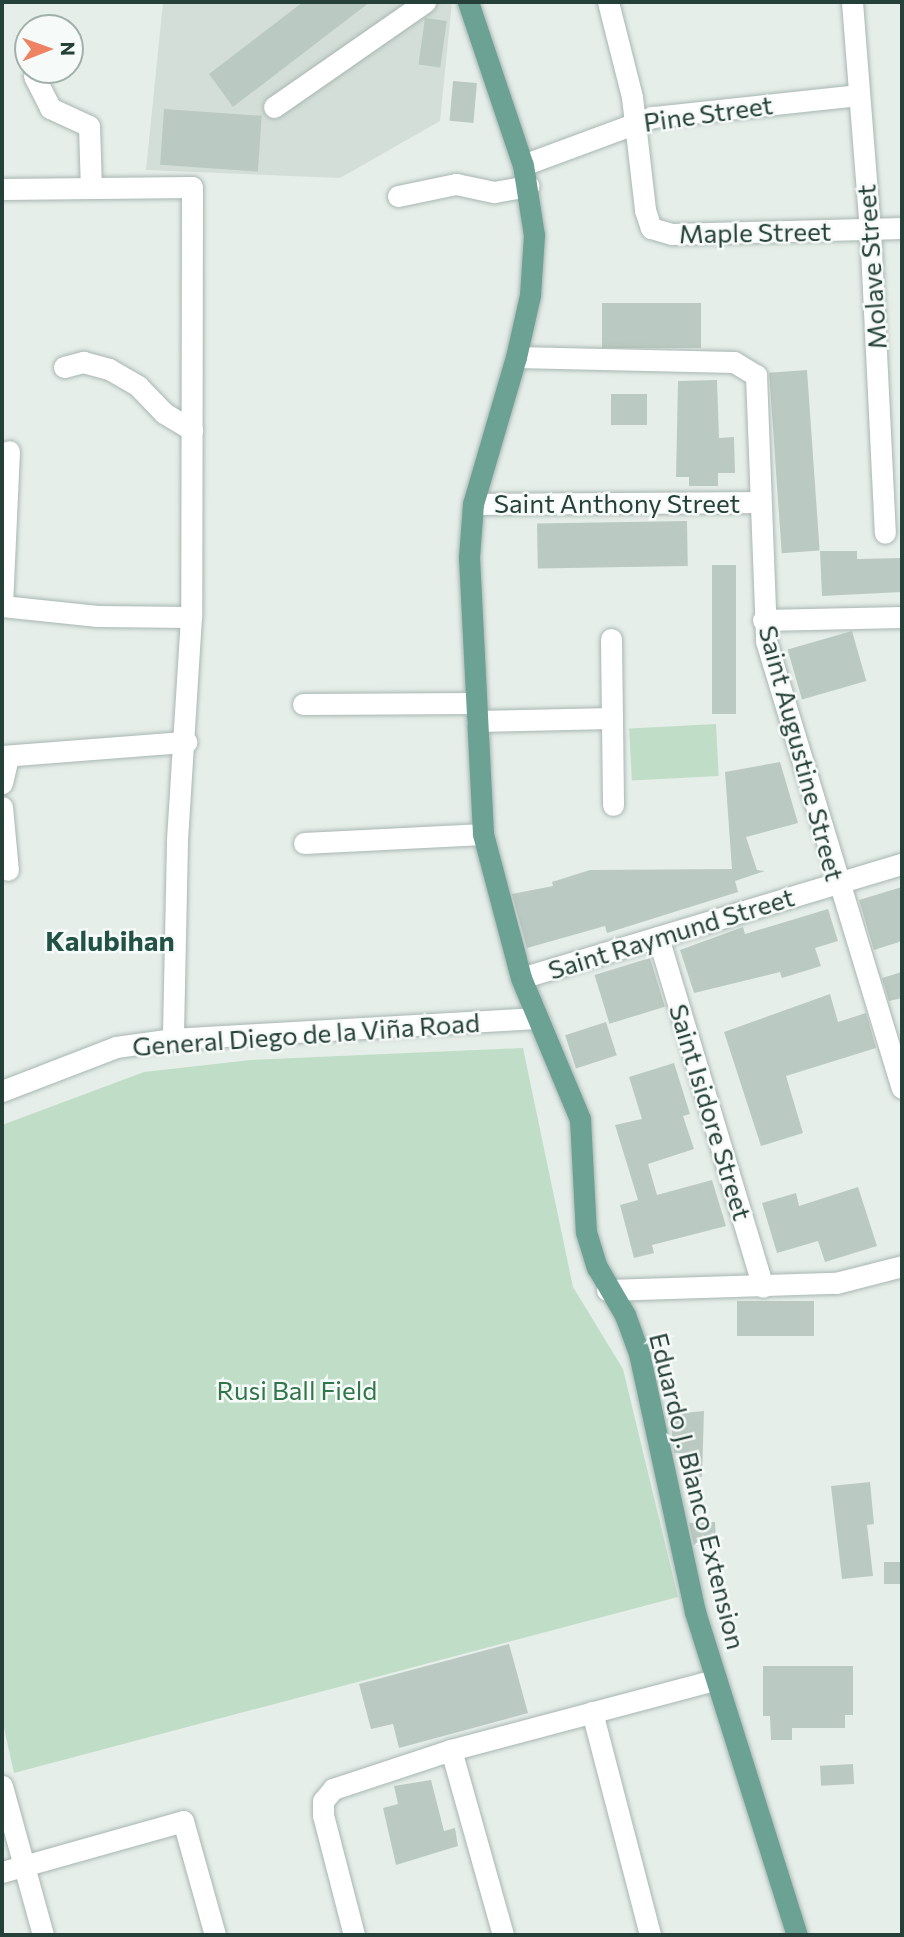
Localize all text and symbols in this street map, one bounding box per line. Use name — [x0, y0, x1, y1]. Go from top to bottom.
north arrow — [14, 14, 84, 84]
text: N — [57, 41, 80, 56]
street label: Pine Street — [641, 89, 775, 137]
street label: Molave Street — [850, 183, 892, 351]
street label: Maple Street — [679, 215, 831, 249]
street label: Saint Anthony Street — [494, 487, 740, 519]
street label: Saint Augustine Street — [753, 622, 851, 884]
street label: Saint Raymund Street — [544, 881, 798, 985]
district label: Kalubihan — [45, 923, 175, 957]
street label: Saint Isidore Street — [663, 1000, 759, 1224]
street label: General Diego de la Viña Road — [131, 1006, 481, 1062]
street label: Eduardo J. Blanco Extension — [644, 1329, 752, 1653]
park label: Rusi Ball Field — [217, 1374, 377, 1406]

